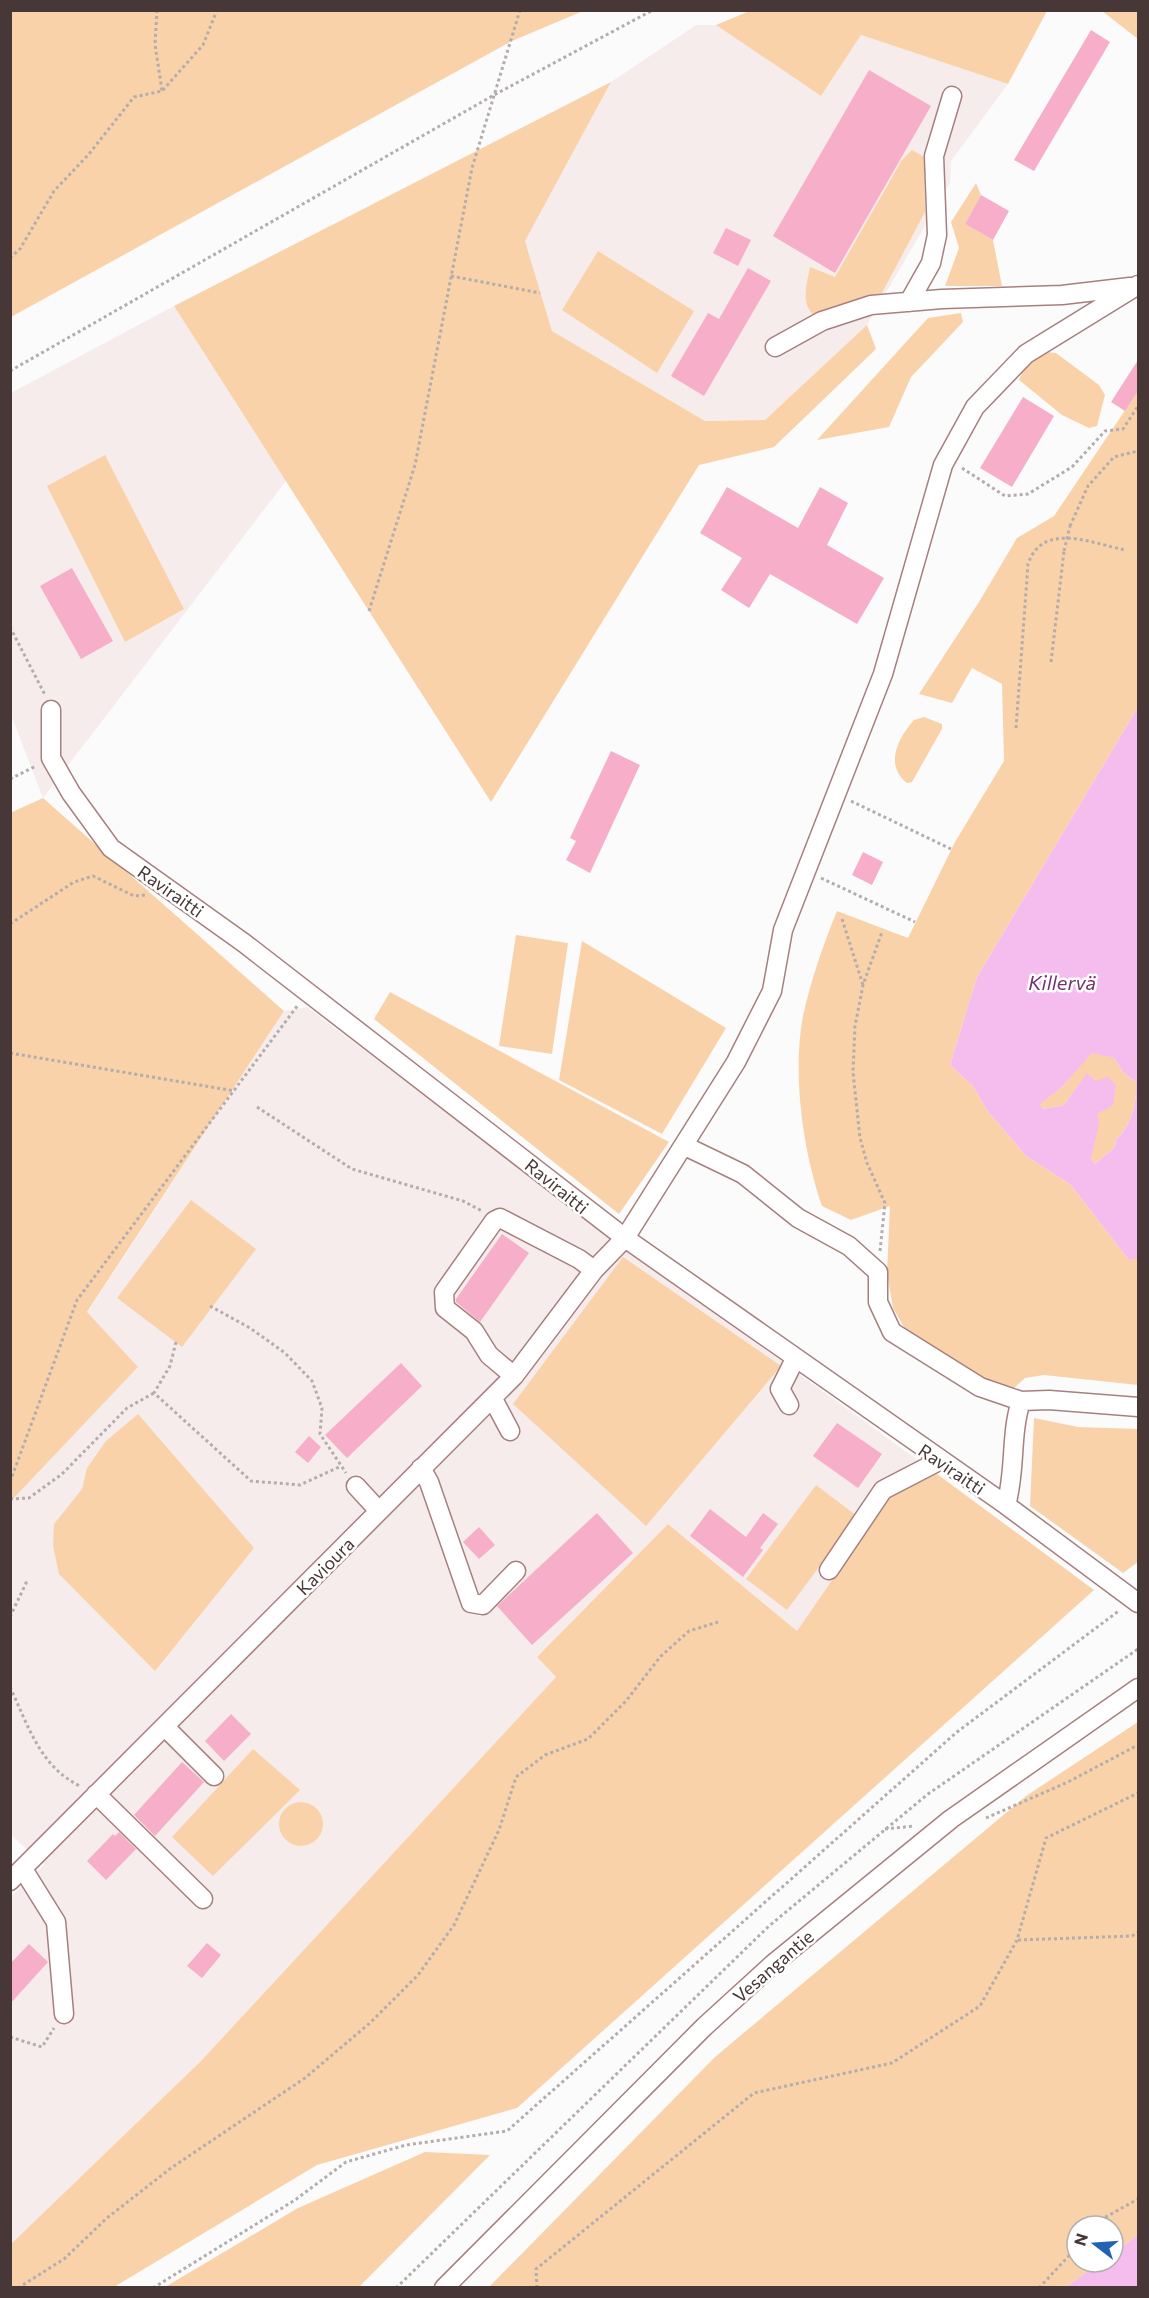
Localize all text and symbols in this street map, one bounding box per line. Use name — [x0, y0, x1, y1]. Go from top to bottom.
street label: Raviraitti — [134, 860, 208, 922]
water label: Killervä — [1028, 970, 1096, 994]
street label: Raviraitti — [521, 1154, 593, 1218]
street label: Raviraitti — [915, 1439, 989, 1499]
street label: Kavioura — [292, 1533, 358, 1599]
street label: Vesangantie — [728, 1925, 818, 2007]
north arrow — [1065, 2214, 1125, 2274]
text: N — [1069, 2231, 1091, 2248]

